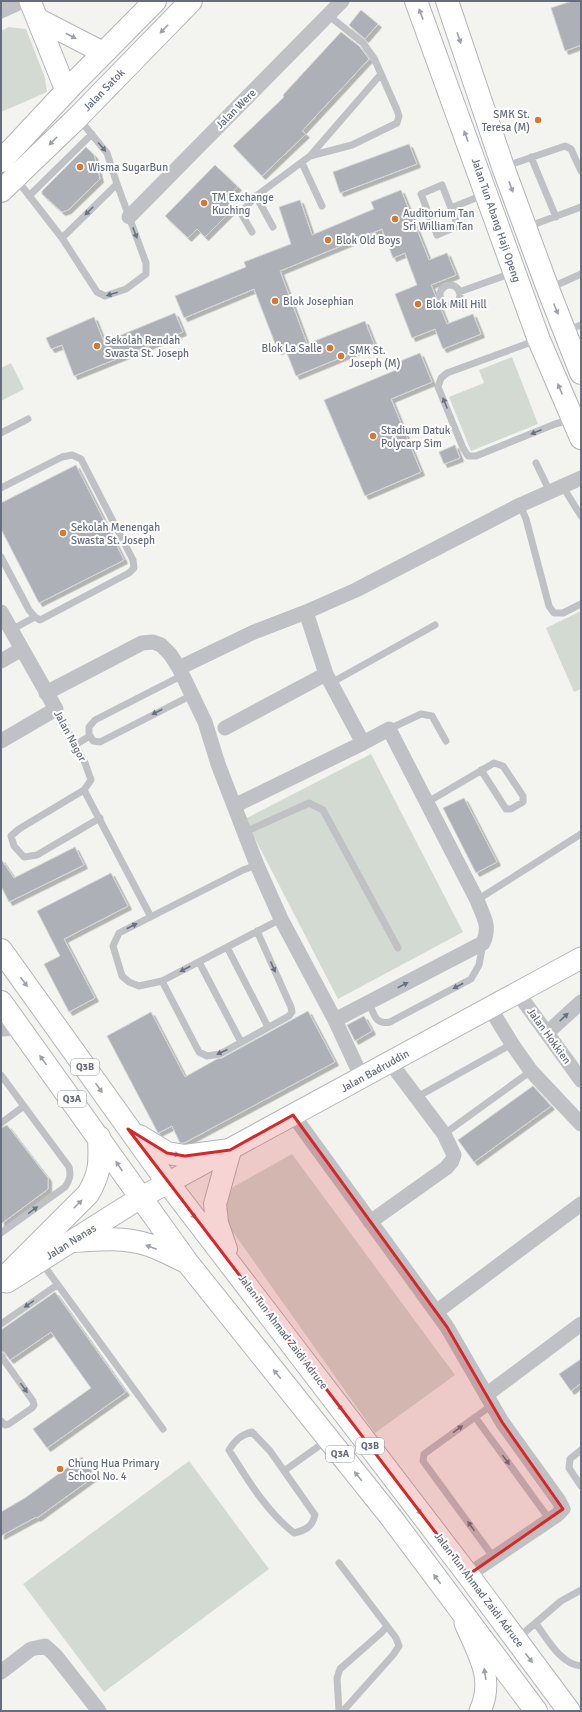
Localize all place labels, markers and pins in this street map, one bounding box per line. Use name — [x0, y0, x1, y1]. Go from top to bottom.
place label: SMK St. Teresa (M) — [482, 108, 530, 134]
marker: SMK St. Teresa (M) — [533, 115, 543, 125]
place label: Wisma SugarBun — [88, 161, 168, 174]
marker: Wisma SugarBun — [75, 162, 85, 172]
place label: TM Exchange Kuching — [212, 191, 274, 217]
marker: TM Exchange Kuching — [199, 198, 209, 208]
place label: Auditorium Tan Sri William Tan — [403, 207, 474, 233]
marker: Auditorium Tan Sri William Tan — [390, 214, 400, 224]
place label: Blok Old Boys — [336, 234, 400, 247]
marker: Blok Old Boys — [323, 235, 333, 245]
place label: Blok Josephian — [283, 295, 354, 308]
marker: Blok Josephian — [270, 296, 280, 306]
place label: Blok Mill Hill — [426, 298, 487, 311]
marker: Blok Mill Hill — [413, 299, 423, 309]
place label: Sekolah Rendah Swasta St. Joseph — [105, 334, 189, 360]
marker: Sekolah Rendah Swasta St. Joseph — [92, 341, 102, 351]
place label: Blok La Salle — [262, 342, 322, 355]
marker: Blok La Salle — [325, 343, 335, 353]
place label: SMK St. Joseph (M) — [349, 344, 400, 370]
marker: SMK St. Joseph (M) — [336, 351, 346, 361]
place label: Stadium Datuk Polycarp Sim — [381, 424, 451, 450]
marker: Stadium Datuk Polycarp Sim — [368, 431, 378, 441]
place label: Sekolah Menengah Swasta St. Joseph — [71, 521, 160, 547]
marker: Sekolah Menengah Swasta St. Joseph — [58, 528, 68, 538]
place label: Chung Hua Primary School No. 4 — [68, 1457, 160, 1483]
marker: Chung Hua Primary School No. 4 — [55, 1464, 65, 1474]

